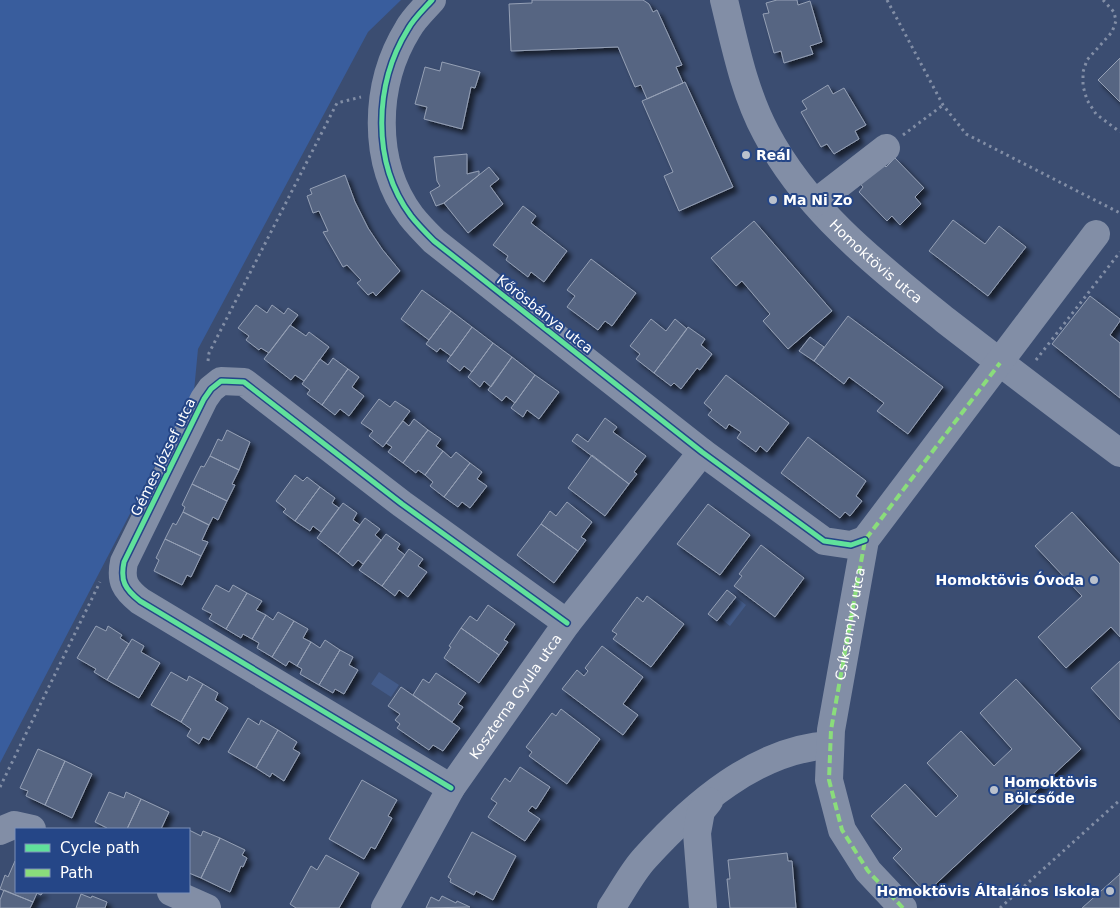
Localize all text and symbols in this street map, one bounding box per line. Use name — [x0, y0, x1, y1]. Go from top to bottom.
place label: Reál — [756, 147, 791, 163]
marker: Reál — [740, 149, 752, 161]
place label: Ma Ni Zo — [783, 192, 853, 208]
marker: Ma Ni Zo — [767, 194, 779, 206]
street label: Homoktövis utca — [826, 216, 926, 306]
street label: Kőrösbánya utca — [494, 272, 596, 356]
street label: Gémes József utca — [127, 395, 199, 519]
street label: Csíksomlyó utca — [832, 566, 868, 682]
place label: Homoktövis Óvoda — [936, 571, 1084, 588]
marker: Homoktövis Óvoda — [1088, 574, 1100, 586]
street label: Koszterna Gyula utca — [466, 631, 565, 762]
place label: Homoktövis Bölcsőde — [1004, 774, 1097, 806]
marker: Homoktövis Bölcsőde — [988, 784, 1000, 796]
legend — [15, 828, 190, 893]
text: Cycle path — [60, 839, 140, 857]
text: Path — [60, 864, 93, 882]
place label: Homoktövis Általános Iskola — [877, 883, 1100, 899]
marker: Homoktövis Általános Iskola — [1104, 885, 1116, 897]

